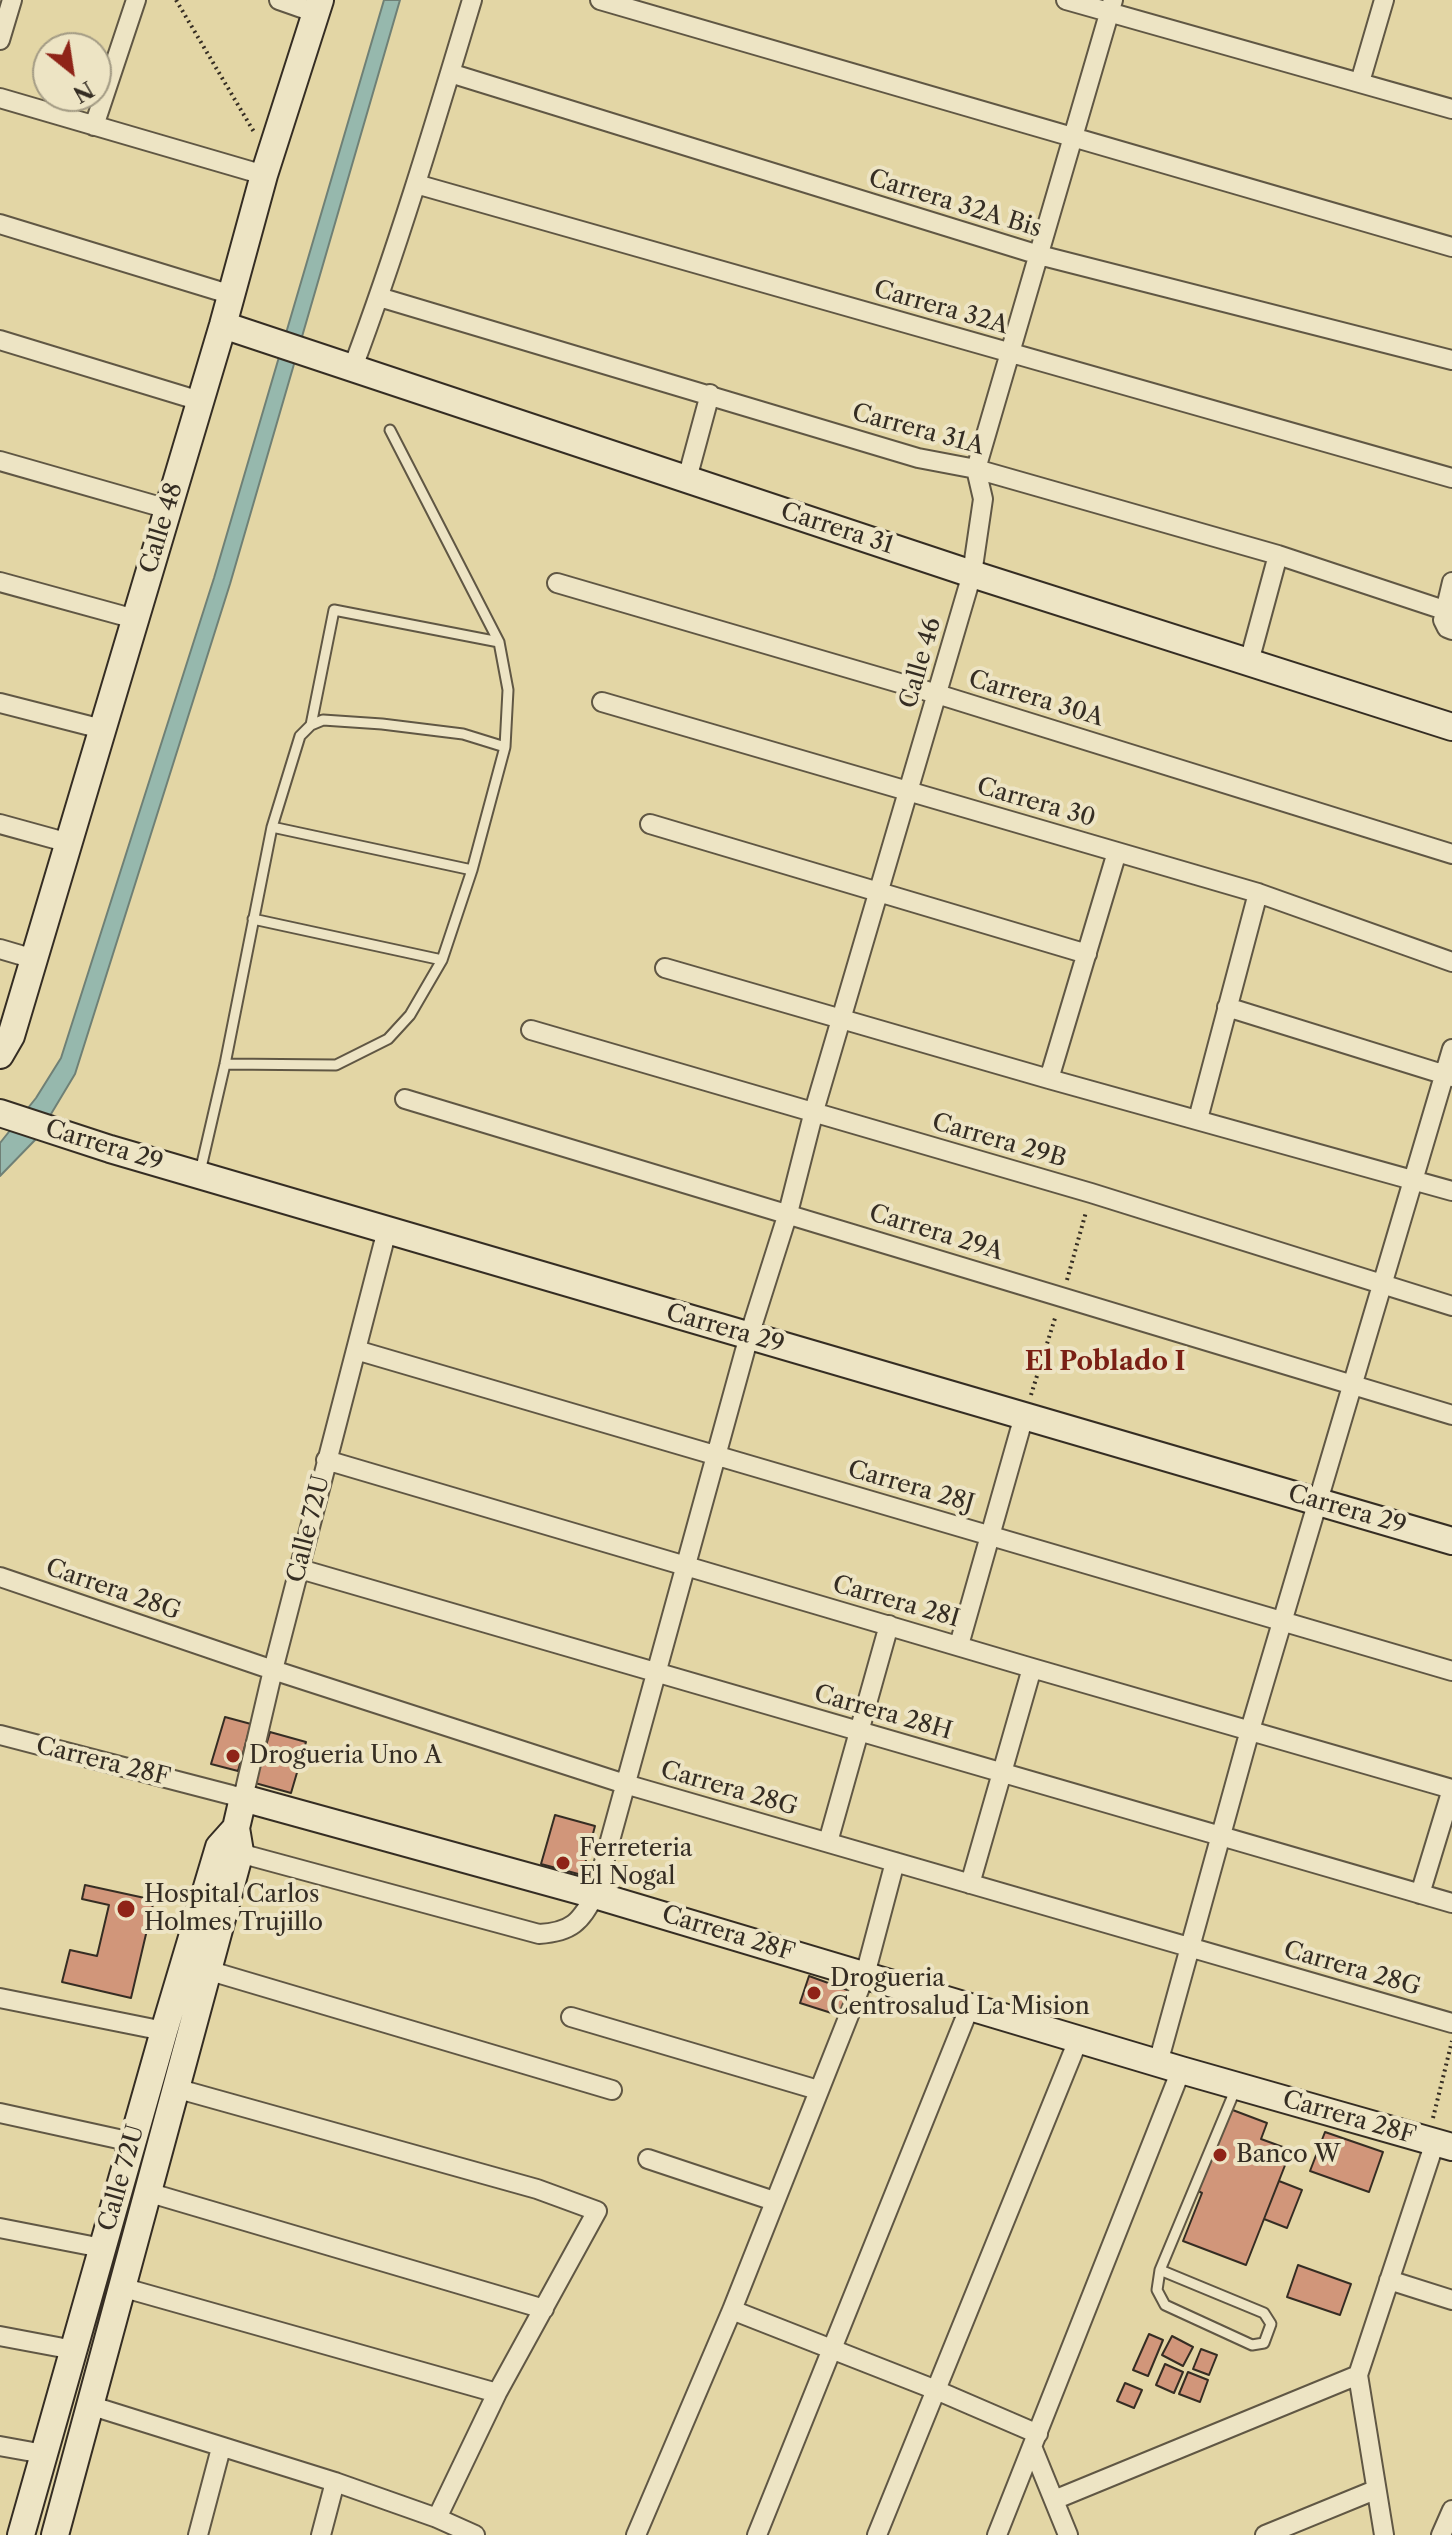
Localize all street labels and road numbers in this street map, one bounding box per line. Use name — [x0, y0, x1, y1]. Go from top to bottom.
street label: Carrera 32A Bis — [865, 164, 1045, 244]
street label: Carrera 32A — [871, 275, 1011, 341]
street label: Carrera 31A — [849, 399, 987, 461]
street label: Calle 48 — [135, 479, 189, 577]
street label: Carrera 31 — [777, 497, 897, 561]
street label: Calle 46 — [894, 614, 948, 712]
street label: Carrera 30A — [965, 665, 1107, 733]
street label: Carrera 30 — [973, 772, 1099, 834]
street label: Carrera 29B — [929, 1108, 1069, 1174]
street label: Carrera 29 — [42, 1114, 166, 1178]
street label: Carrera 29A — [866, 1199, 1006, 1267]
street label: Carrera 29 — [663, 1298, 787, 1360]
street label: Carrera 28J — [844, 1455, 978, 1519]
street label: Calle 72U — [282, 1472, 336, 1586]
street label: Carrera 29 — [1285, 1479, 1409, 1541]
street label: Carrera 28G — [42, 1553, 184, 1627]
street label: Carrera 28I — [829, 1570, 963, 1634]
street label: Carrera 28H — [811, 1680, 955, 1746]
street label: Carrera 28F — [33, 1731, 173, 1793]
street label: Carrera 28G — [657, 1756, 801, 1822]
street label: Carrera 28F — [658, 1900, 798, 1968]
street label: Carrera 28G — [1280, 1936, 1424, 2002]
street label: Carrera 28F — [1279, 2085, 1419, 2151]
street label: Calle 72U — [93, 2121, 151, 2235]

